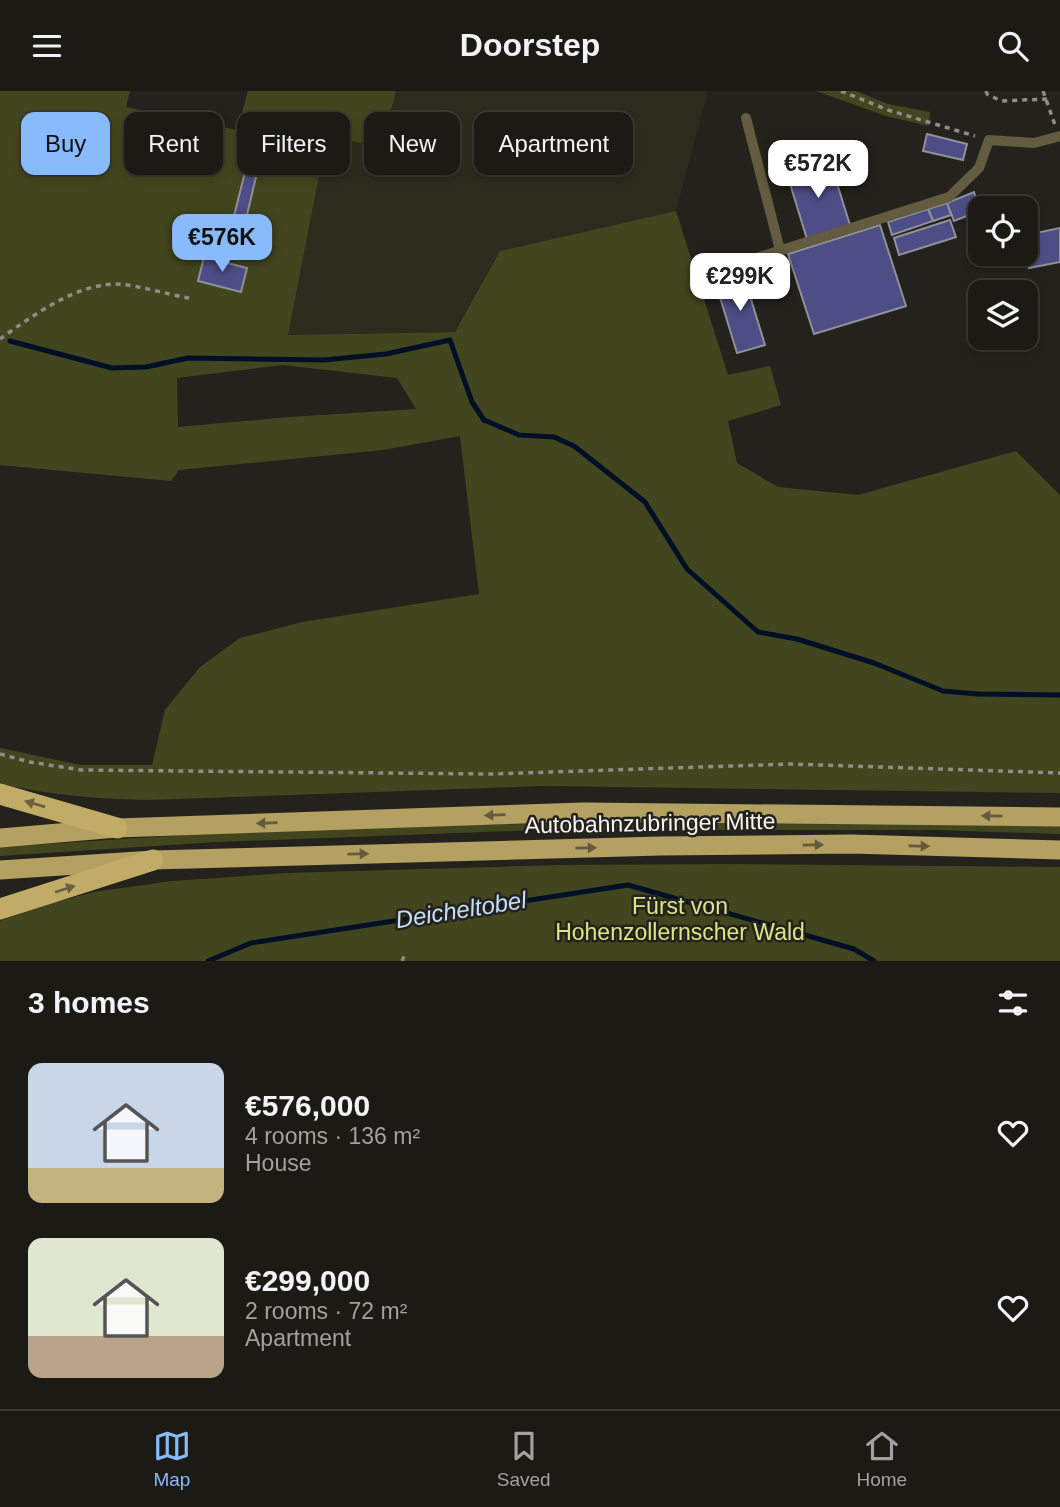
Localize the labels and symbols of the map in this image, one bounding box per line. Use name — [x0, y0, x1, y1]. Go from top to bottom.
pin: €572K — [769, 141, 867, 200]
pin: €576K — [173, 215, 271, 274]
pin: €299K — [691, 253, 789, 313]
one-way arrow — [24, 799, 45, 809]
street label: Autobahnzubringer Mitte — [524, 808, 776, 838]
one-way arrow — [484, 809, 506, 820]
one-way arrow — [981, 810, 1003, 822]
one-way arrow — [256, 817, 278, 828]
one-way arrow — [803, 839, 825, 851]
one-way arrow — [908, 840, 930, 852]
one-way arrow — [575, 843, 597, 854]
one-way arrow — [348, 848, 370, 860]
one-way arrow — [55, 883, 76, 894]
water label: Deicheltobel — [394, 886, 529, 933]
park label: Fürst von Hohenzollernscher Wald — [555, 893, 805, 945]

